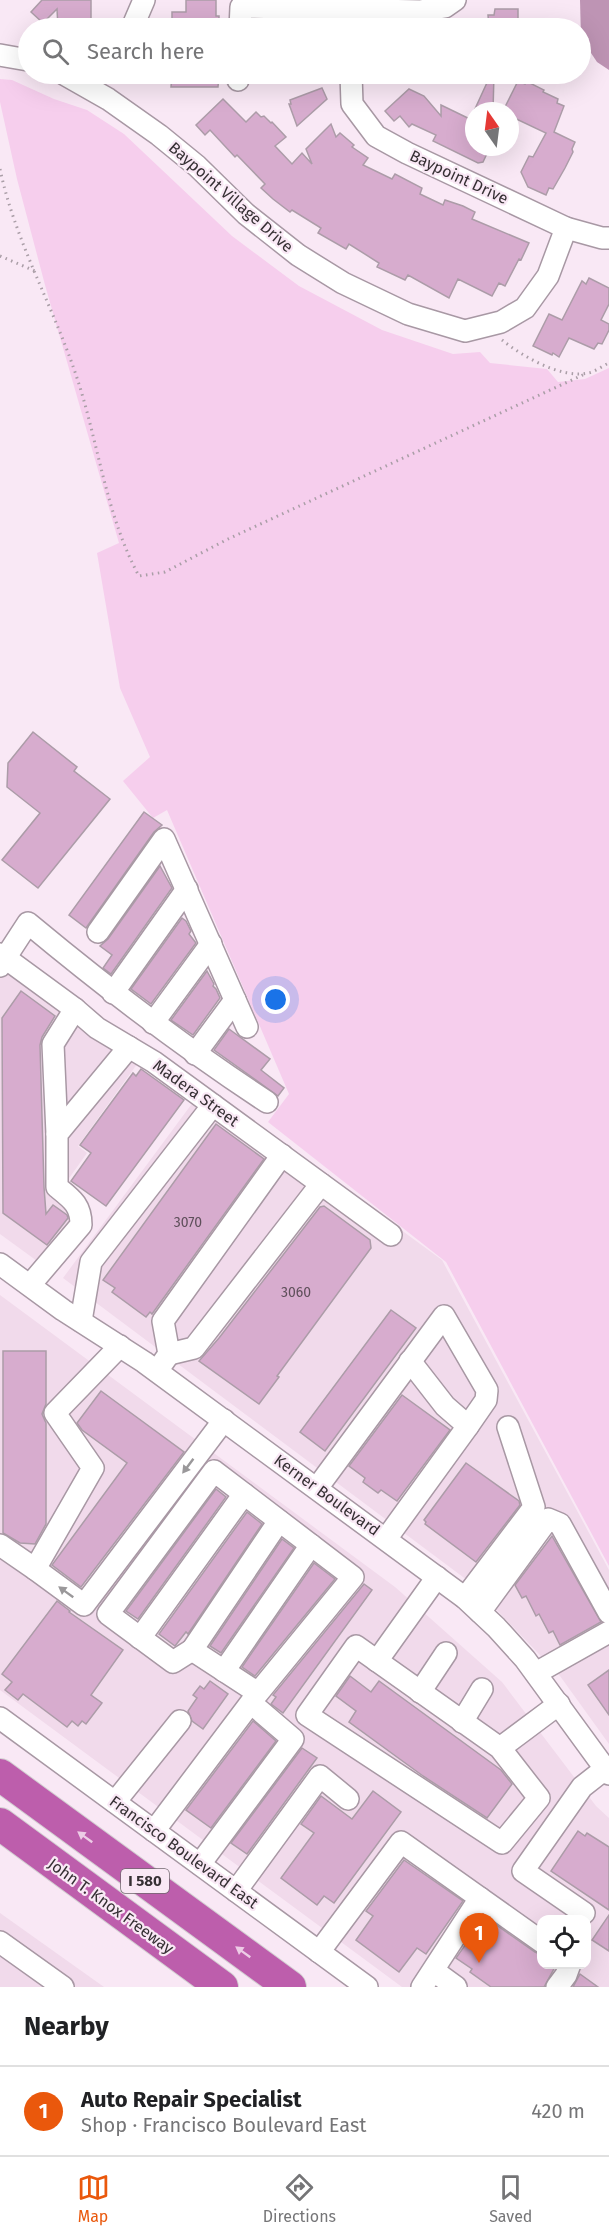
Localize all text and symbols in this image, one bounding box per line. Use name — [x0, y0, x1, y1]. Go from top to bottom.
search box — [18, 18, 591, 84]
icon: search — [39, 35, 72, 68]
text: Search here — [87, 38, 205, 65]
north arrow — [465, 102, 519, 156]
street label: Baypoint Village Drive — [165, 138, 297, 256]
street label: Baypoint Drive — [407, 146, 511, 208]
your location — [261, 985, 290, 1014]
street label: Madera Street — [149, 1056, 243, 1131]
house number: 3070 — [174, 1214, 202, 1231]
house number: 3060 — [281, 1284, 311, 1301]
street label: Kerner Boulevard — [271, 1450, 383, 1540]
one-way arrow — [183, 1459, 195, 1474]
one-way arrow — [59, 1586, 75, 1598]
street label: Francisco Boulevard East — [106, 1792, 262, 1912]
one-way arrow — [78, 1831, 94, 1843]
street label: John T. Knox Freeway — [44, 1854, 178, 1958]
road number: I 580 — [121, 1869, 169, 1893]
pin: 1 — [460, 1914, 498, 1963]
map controls — [537, 1915, 591, 1969]
button: locate — [537, 1915, 591, 1969]
one-way arrow — [235, 1947, 250, 1959]
text: Nearby — [24, 2011, 109, 2042]
text: Auto Repair Specialist — [81, 2086, 302, 2113]
text: 1 — [39, 2099, 48, 2123]
text: 420 m — [531, 2099, 585, 2123]
text: Shop · Francisco Boulevard East — [81, 2113, 367, 2137]
tab: Map — [77, 2171, 110, 2226]
tab: Directions — [263, 2171, 336, 2226]
tab: Saved — [489, 2171, 532, 2226]

